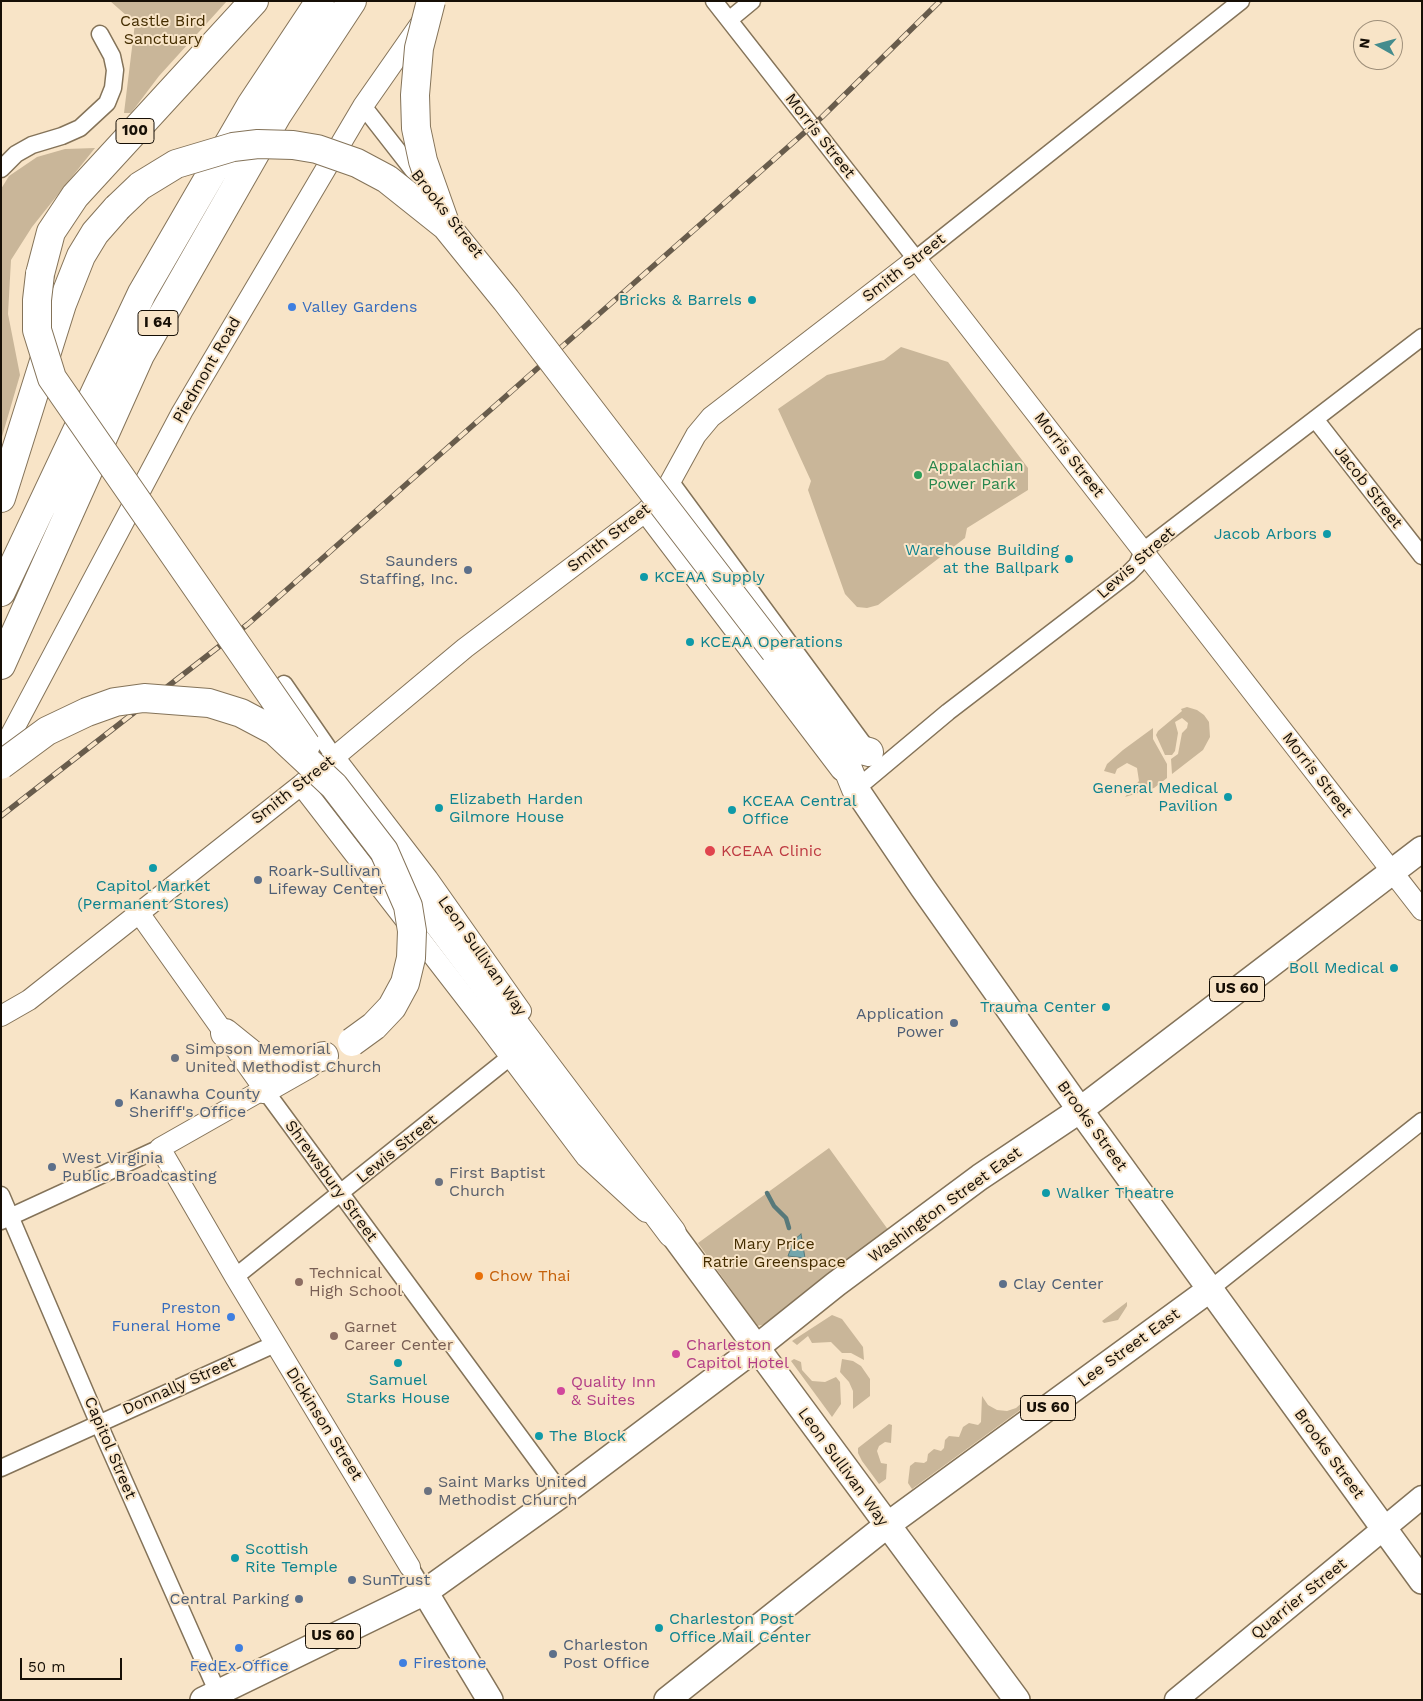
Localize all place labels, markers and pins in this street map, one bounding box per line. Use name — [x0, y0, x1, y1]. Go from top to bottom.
place label: Bricks & Barrels — [619, 290, 742, 310]
marker: Bricks & Barrels — [746, 294, 758, 306]
place label: Valley Gardens — [302, 297, 417, 317]
marker: Valley Gardens — [286, 301, 298, 313]
place label: Appalachian Power Park — [928, 456, 1024, 494]
marker: Appalachian Power Park — [912, 469, 924, 481]
place label: Jacob Arbors — [1214, 524, 1317, 544]
marker: Jacob Arbors — [1321, 528, 1333, 540]
place label: Warehouse Building at the Ballpark — [905, 540, 1059, 578]
place label: Saunders Staffing, Inc. — [359, 551, 458, 589]
marker: Warehouse Building at the Ballpark — [1063, 553, 1075, 565]
marker: Saunders Staffing, Inc. — [462, 564, 474, 576]
place label: KCEAA Supply — [654, 567, 765, 587]
marker: KCEAA Supply — [638, 571, 650, 583]
place label: KCEAA Operations — [700, 632, 843, 652]
marker: KCEAA Operations — [684, 636, 696, 648]
place label: General Medical Pavilion — [1092, 778, 1218, 816]
place label: Elizabeth Harden Gilmore House — [449, 789, 583, 827]
place label: KCEAA Central Office — [742, 791, 857, 829]
marker: General Medical Pavilion — [1222, 791, 1234, 803]
marker: Elizabeth Harden Gilmore House — [433, 802, 445, 814]
marker: KCEAA Central Office — [726, 804, 738, 816]
place label: KCEAA Clinic — [721, 841, 822, 861]
marker: KCEAA Clinic — [703, 844, 717, 858]
place label: Roark-Sullivan Lifeway Center — [268, 861, 385, 899]
marker: Capitol Market (Permanent Stores) — [147, 862, 159, 874]
marker: Roark-Sullivan Lifeway Center — [252, 874, 264, 886]
place label: Capitol Market (Permanent Stores) — [77, 876, 229, 914]
place label: Boll Medical — [1289, 958, 1384, 978]
marker: Boll Medical — [1388, 962, 1400, 974]
place label: Trauma Center — [980, 997, 1096, 1017]
marker: Trauma Center — [1100, 1001, 1112, 1013]
place label: Application Power — [856, 1004, 944, 1042]
marker: Application Power — [948, 1017, 960, 1029]
place label: Simpson Memorial United Methodist Church — [185, 1039, 381, 1077]
marker: Simpson Memorial United Methodist Church — [169, 1052, 181, 1064]
place label: Kanawha County Sheriff's Office — [129, 1084, 260, 1122]
marker: Kanawha County Sheriff's Office — [113, 1097, 125, 1109]
place label: West Virginia Public Broadcasting — [62, 1148, 216, 1186]
marker: West Virginia Public Broadcasting — [46, 1161, 58, 1173]
place label: First Baptist Church — [449, 1163, 545, 1201]
marker: First Baptist Church — [433, 1176, 445, 1188]
place label: Walker Theatre — [1056, 1183, 1174, 1203]
marker: Walker Theatre — [1040, 1187, 1052, 1199]
place label: Technical High School — [309, 1263, 402, 1301]
place label: Chow Thai — [489, 1266, 571, 1286]
marker: Chow Thai — [473, 1270, 485, 1282]
place label: Clay Center — [1013, 1274, 1104, 1294]
marker: Technical High School — [293, 1276, 305, 1288]
marker: Clay Center — [997, 1278, 1009, 1290]
place label: Preston Funeral Home — [111, 1298, 221, 1336]
marker: Preston Funeral Home — [225, 1311, 237, 1323]
place label: Garnet Career Center — [344, 1317, 453, 1355]
marker: Garnet Career Center — [328, 1330, 340, 1342]
place label: Charleston Capitol Hotel — [686, 1335, 789, 1373]
marker: Charleston Capitol Hotel — [670, 1348, 682, 1360]
marker: Samuel Starks House — [392, 1357, 404, 1369]
place label: Samuel Starks House — [346, 1370, 450, 1408]
place label: Quality Inn & Suites — [571, 1372, 656, 1410]
marker: Quality Inn & Suites — [555, 1385, 567, 1397]
place label: The Block — [549, 1426, 626, 1446]
marker: The Block — [533, 1430, 545, 1442]
place label: Saint Marks United Methodist Church — [438, 1472, 587, 1510]
marker: Saint Marks United Methodist Church — [422, 1485, 434, 1497]
place label: Scottish Rite Temple — [245, 1539, 338, 1577]
marker: Scottish Rite Temple — [229, 1552, 241, 1564]
place label: SunTrust — [362, 1570, 430, 1590]
marker: SunTrust — [346, 1574, 358, 1586]
place label: Central Parking — [169, 1589, 289, 1609]
marker: Central Parking — [293, 1593, 305, 1605]
place label: Charleston Post Office Mail Center — [669, 1609, 811, 1647]
marker: Charleston Post Office Mail Center — [653, 1622, 665, 1634]
place label: Charleston Post Office — [563, 1635, 650, 1673]
marker: FedEx Office — [233, 1642, 245, 1654]
marker: Charleston Post Office — [547, 1648, 559, 1660]
place label: Firestone — [413, 1653, 486, 1673]
place label: FedEx Office — [189, 1656, 289, 1676]
marker: Firestone — [397, 1657, 409, 1669]

